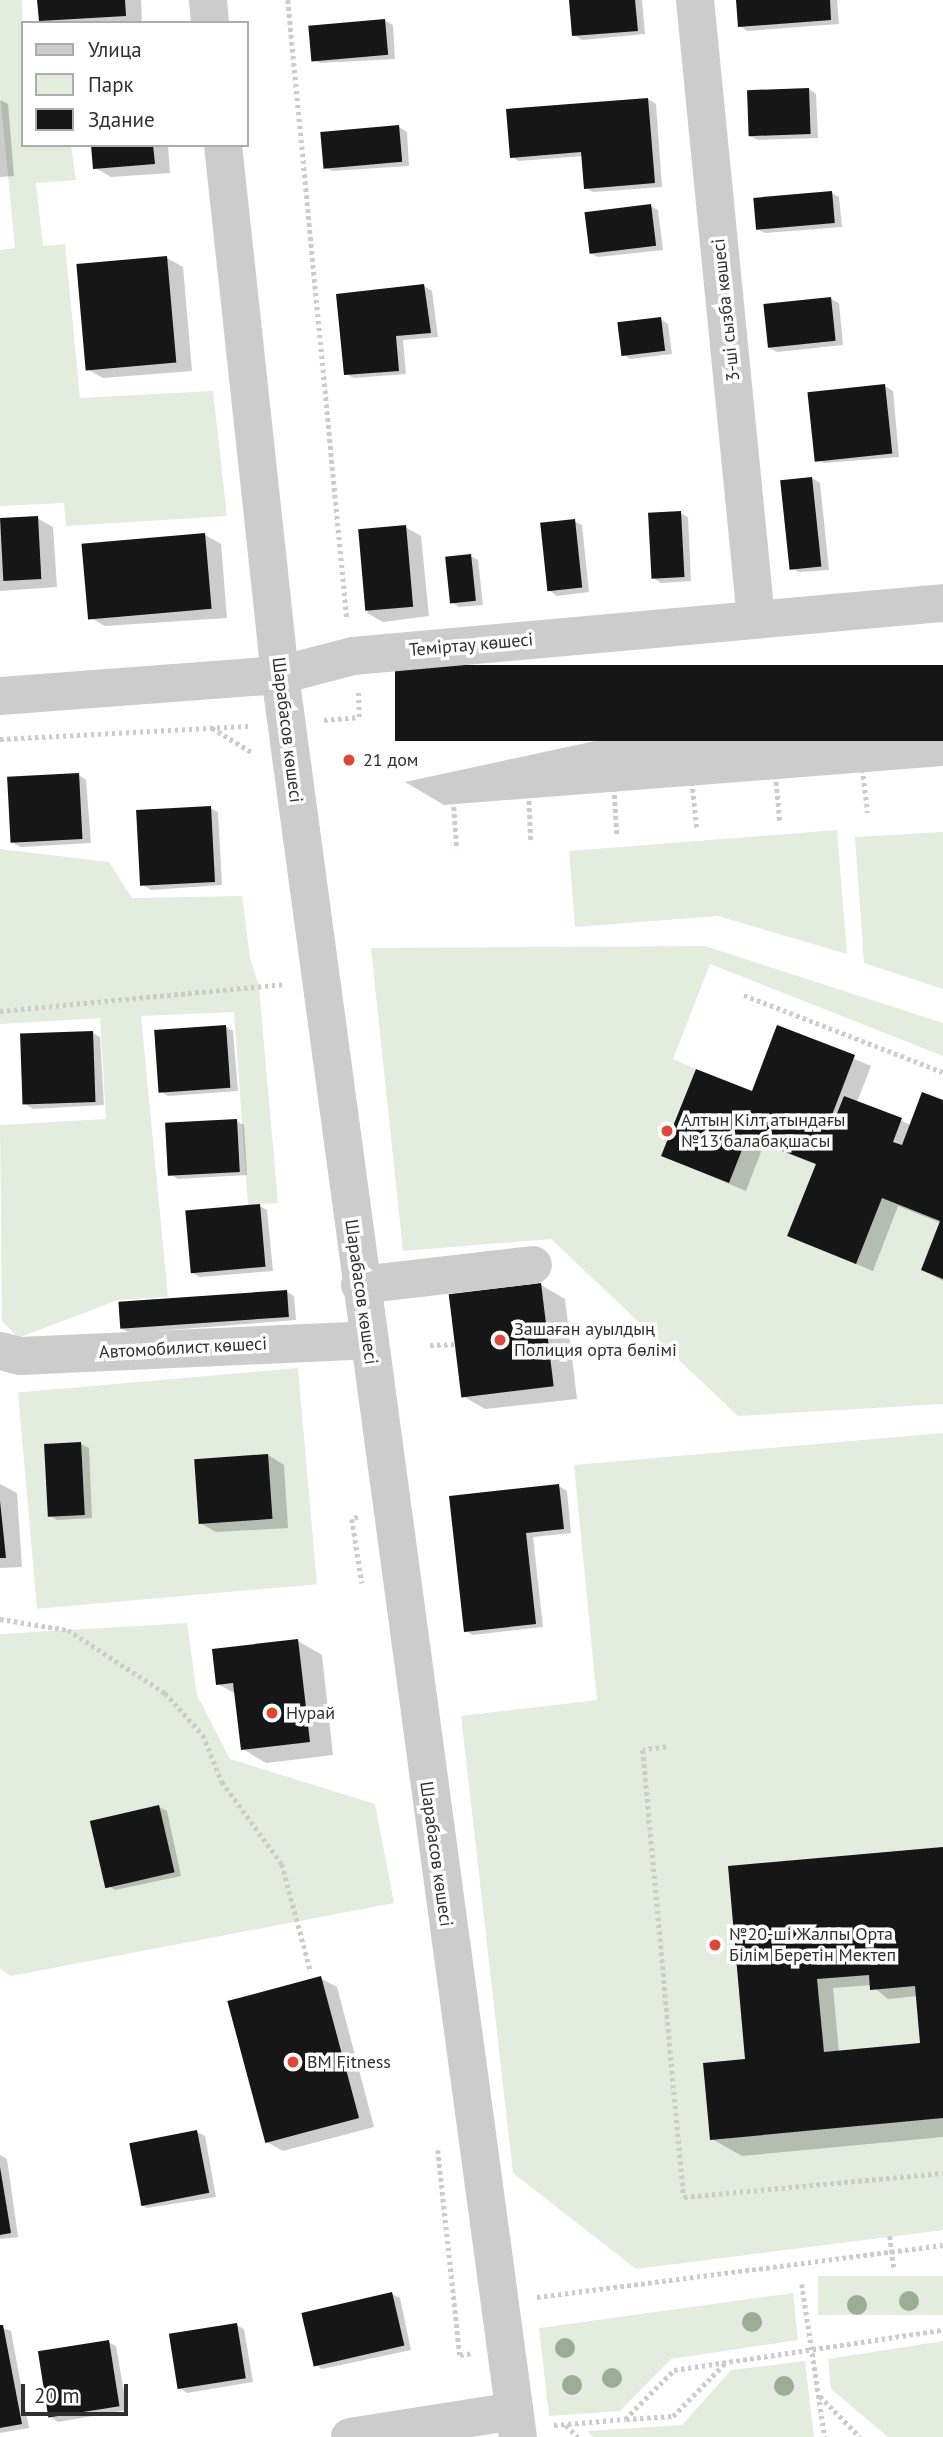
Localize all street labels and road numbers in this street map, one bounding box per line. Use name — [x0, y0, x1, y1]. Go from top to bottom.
street label: 3-ші сызба көшесі — [708, 237, 744, 383]
street label: Теміртау көшесі — [408, 629, 534, 661]
street label: Шарабасов көшесі — [267, 656, 307, 804]
street label: Шарабасов көшесі — [340, 1218, 382, 1366]
street label: Автомобилист көшесі — [98, 1333, 268, 1363]
street label: Шарабасов көшесі — [415, 1780, 457, 1928]

